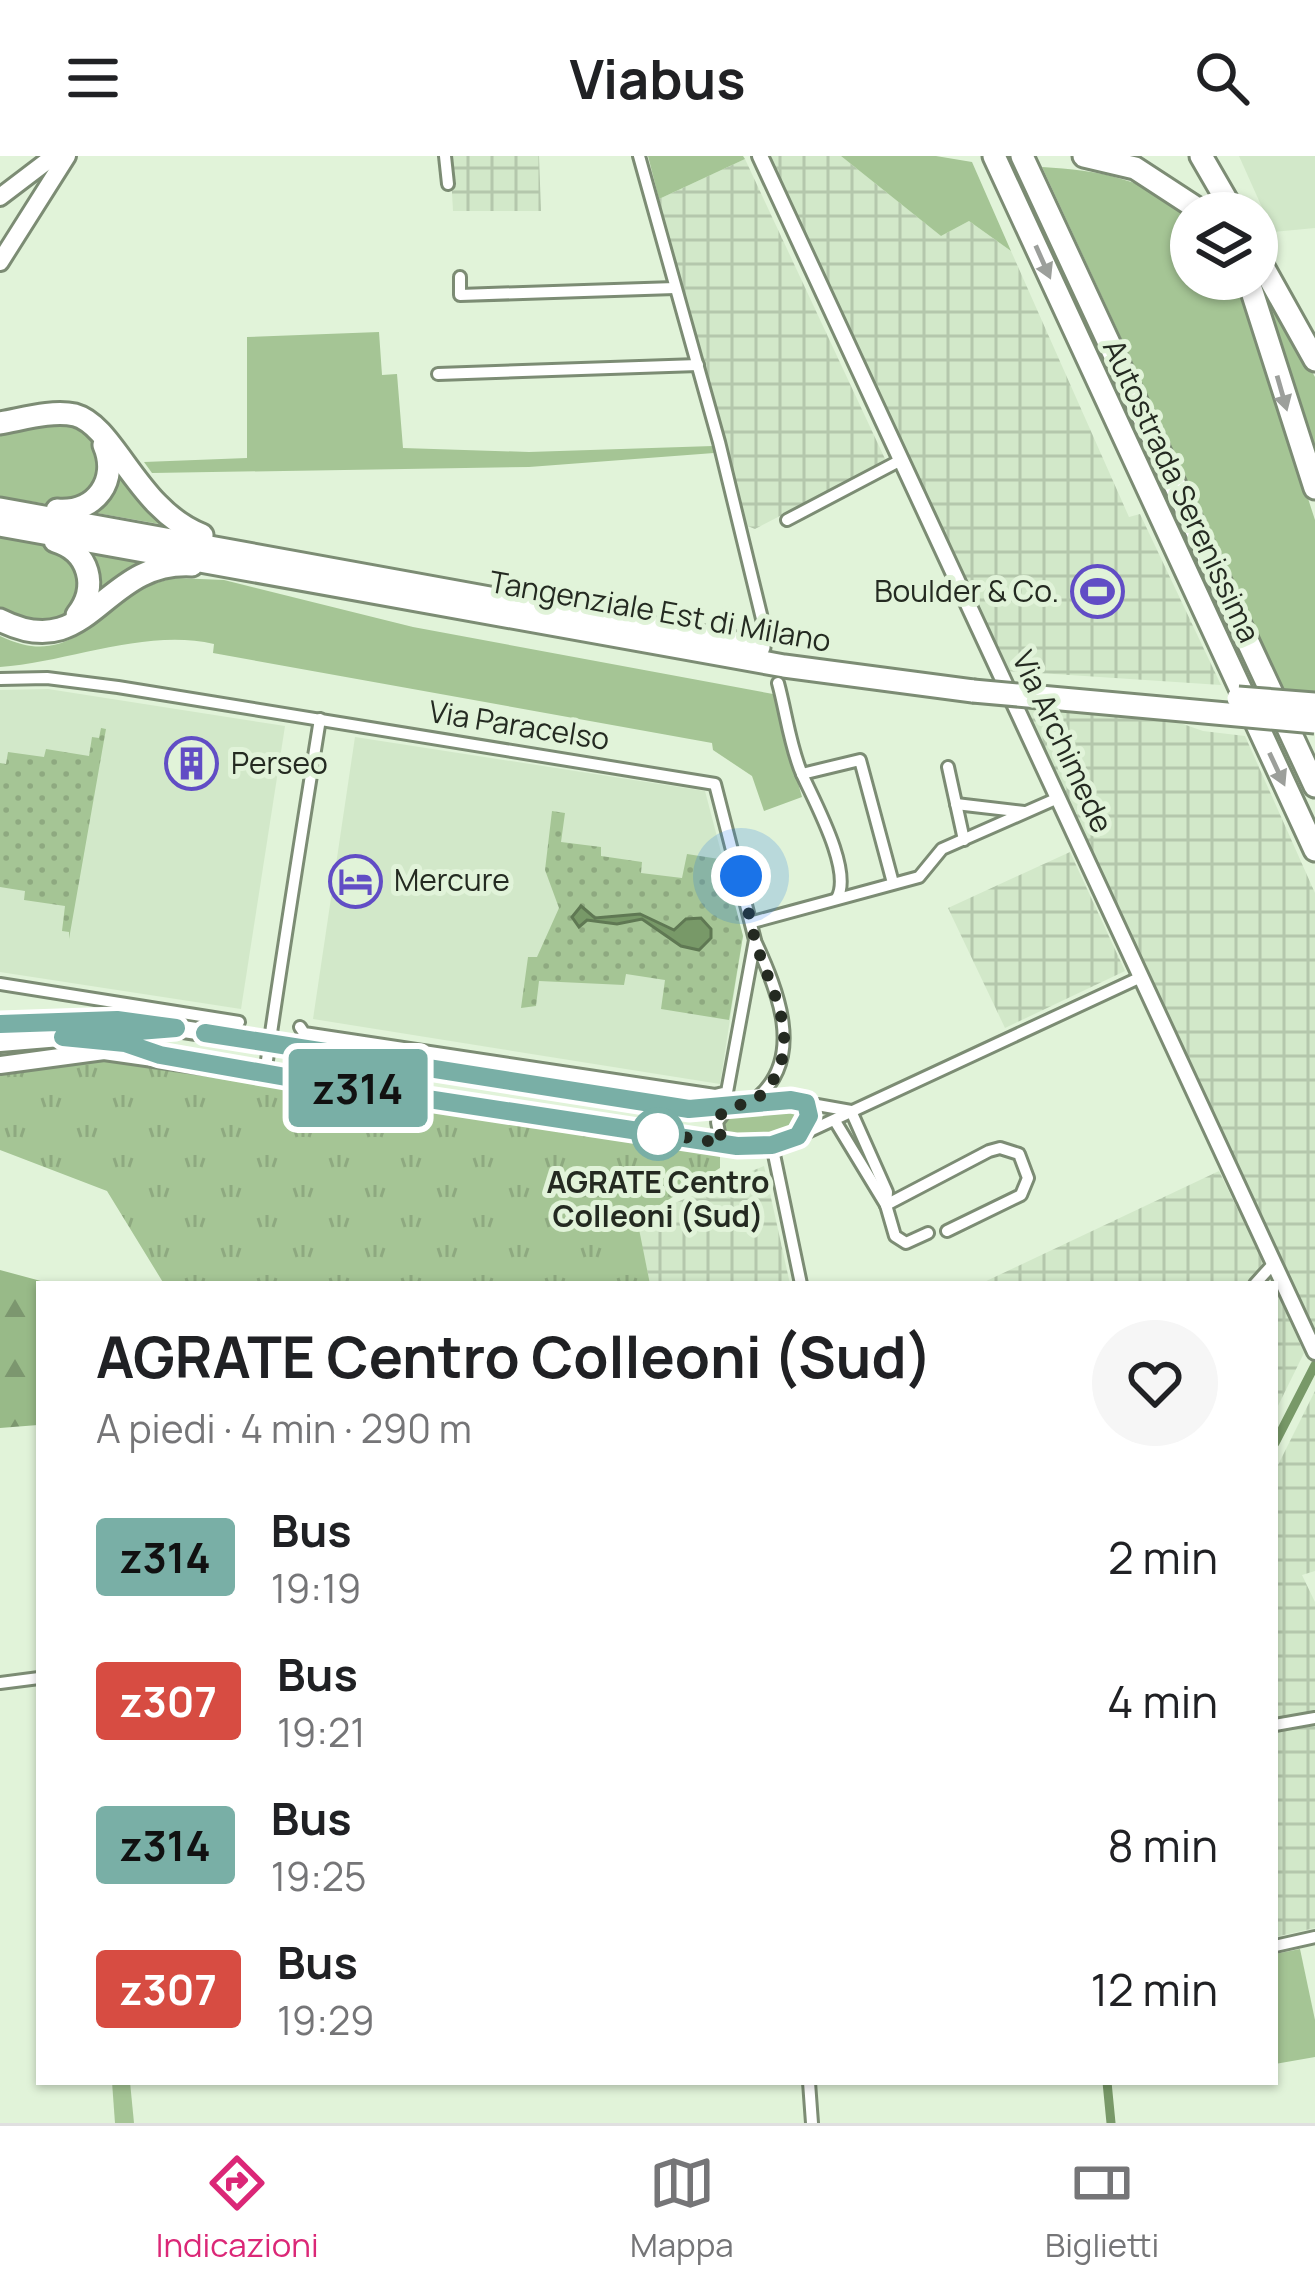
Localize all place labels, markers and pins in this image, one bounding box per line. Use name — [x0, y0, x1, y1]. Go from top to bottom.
sports icon: Boulder & Co. — [1070, 564, 1126, 620]
place label: Boulder & Co. — [874, 570, 1059, 611]
building icon: Perseo — [164, 736, 220, 792]
place label: Perseo — [231, 742, 328, 783]
hotel icon: Mercure — [327, 853, 383, 909]
place label: Mercure — [394, 859, 510, 900]
marker: AGRATE Centro Colleoni (Sud) — [633, 1109, 683, 1159]
place label: AGRATE Centro Colleoni (Sud) — [546, 1161, 770, 1236]

